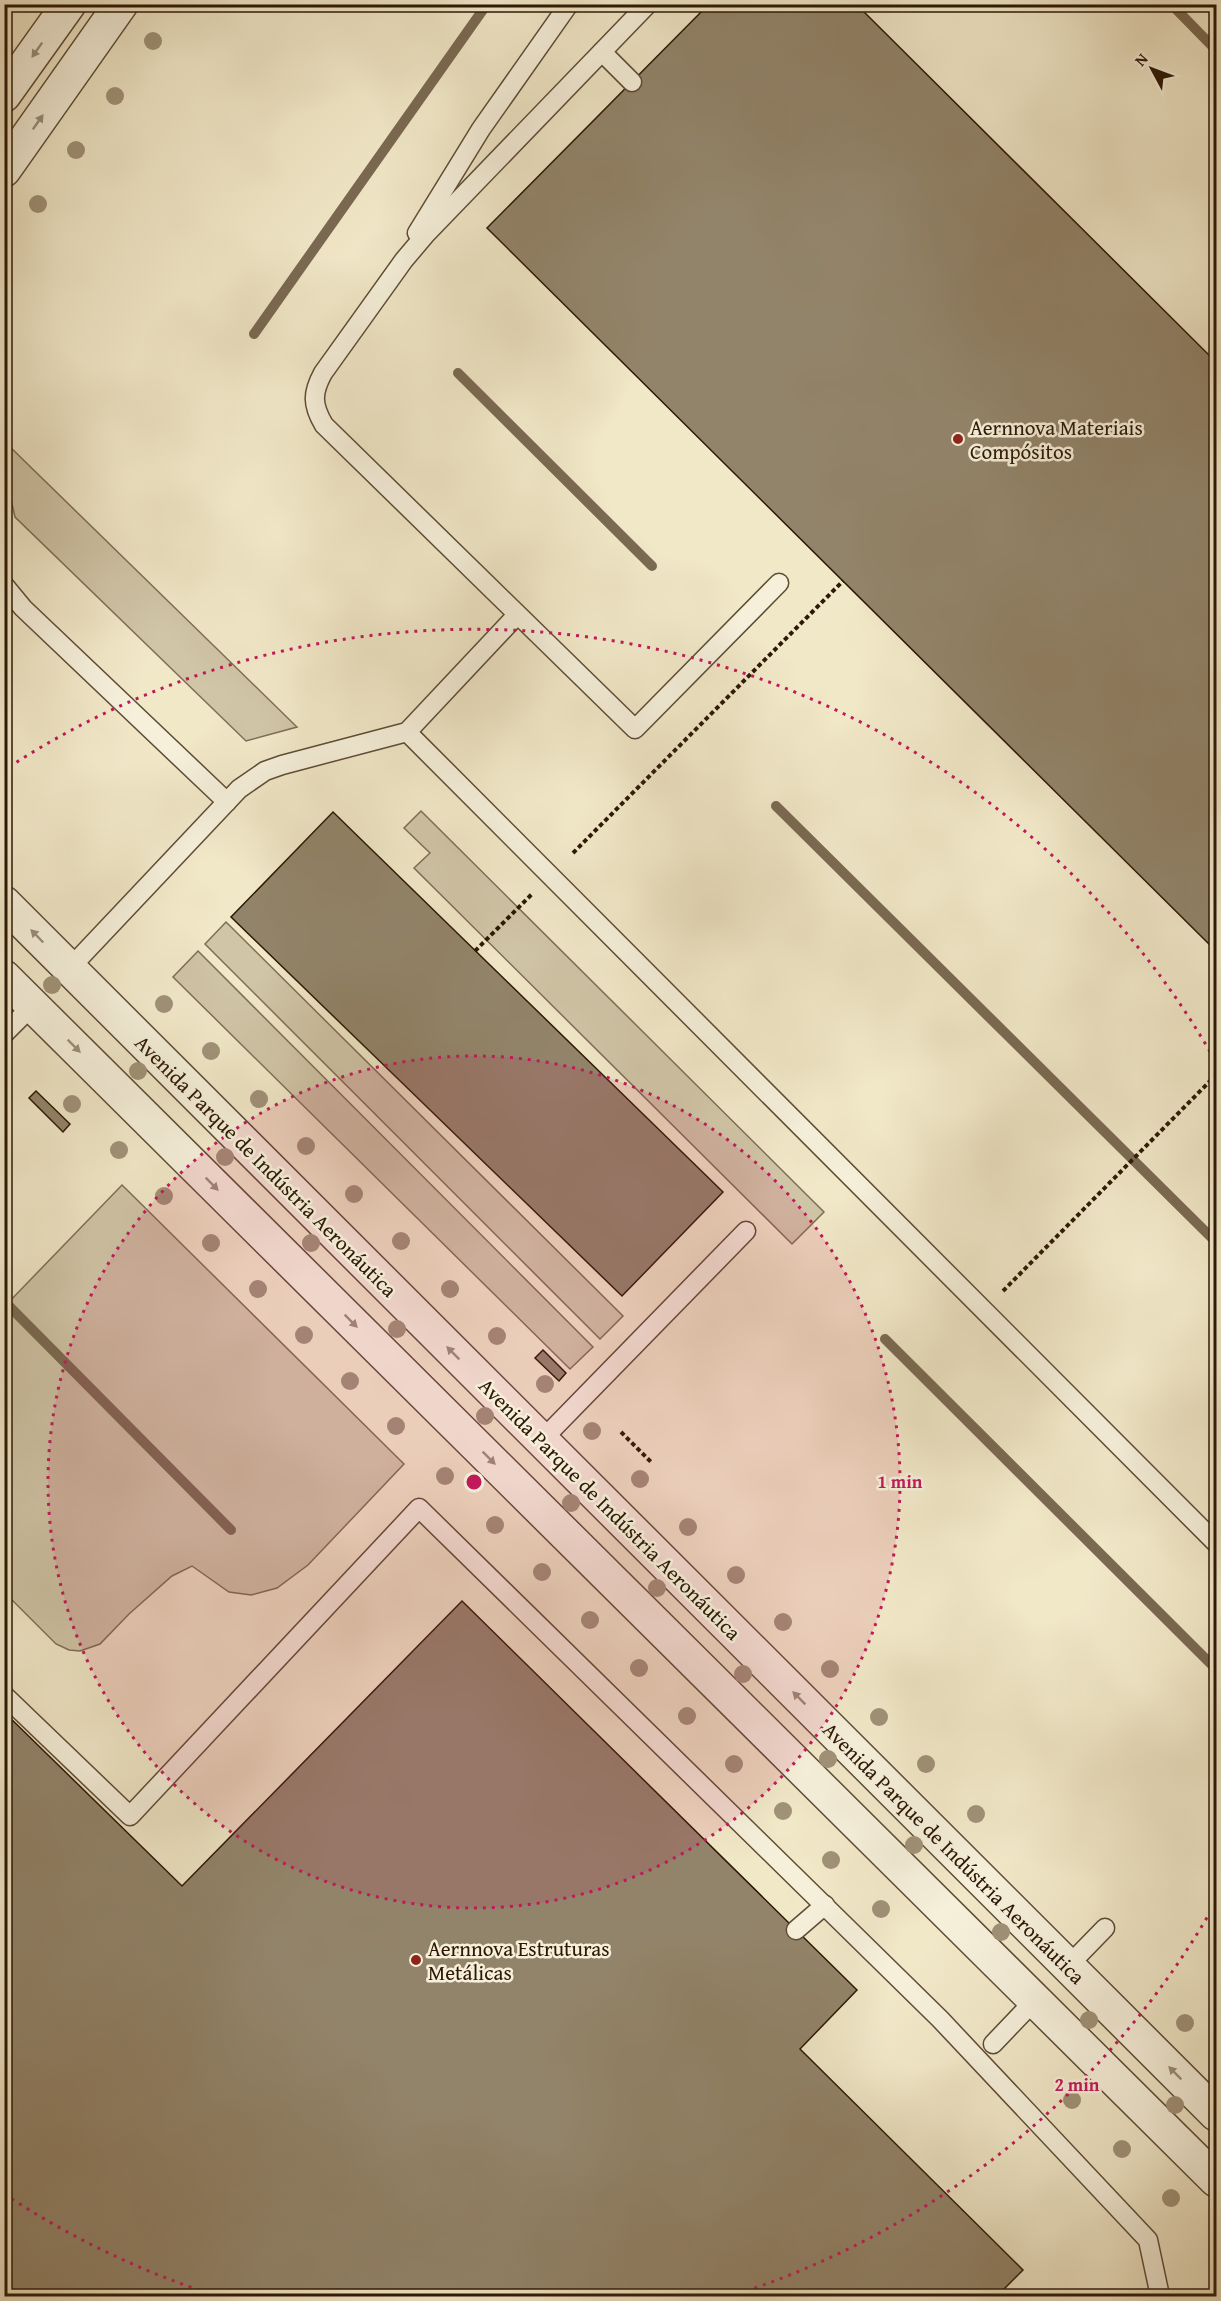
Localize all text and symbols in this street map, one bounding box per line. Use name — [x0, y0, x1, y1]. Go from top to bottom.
north arrow — [1122, 39, 1182, 99]
one-way arrow — [32, 42, 43, 58]
text: N — [1128, 47, 1153, 71]
one-way arrow — [32, 115, 44, 131]
place label: Aernnova Materiais Compósitos — [970, 412, 1143, 467]
marker: Aernnova Materiais Compósitos — [951, 432, 965, 446]
one-way arrow — [30, 930, 44, 944]
street label: Avenida Parque de Indústria Aeronáutica — [128, 1028, 404, 1304]
one-way arrow — [67, 1039, 81, 1054]
one-way arrow — [205, 1176, 219, 1190]
one-way arrow — [343, 1314, 358, 1328]
one-way arrow — [447, 1346, 461, 1360]
street label: Avenida Parque de Indústria Aeronáutica — [472, 1371, 748, 1647]
one-way arrow — [482, 1451, 496, 1465]
text: 1 min — [878, 1468, 923, 1495]
centre of rings — [464, 1472, 484, 1492]
one-way arrow — [792, 1691, 807, 1705]
street label: Avenida Parque de Indústria Aeronáutica — [816, 1715, 1092, 1991]
place label: Aernnova Estruturas Metálicas — [428, 1933, 610, 1988]
marker: Aernnova Estruturas Metálicas — [409, 1953, 423, 1967]
one-way arrow — [1169, 2067, 1183, 2081]
text: 2 min — [1055, 2071, 1100, 2098]

